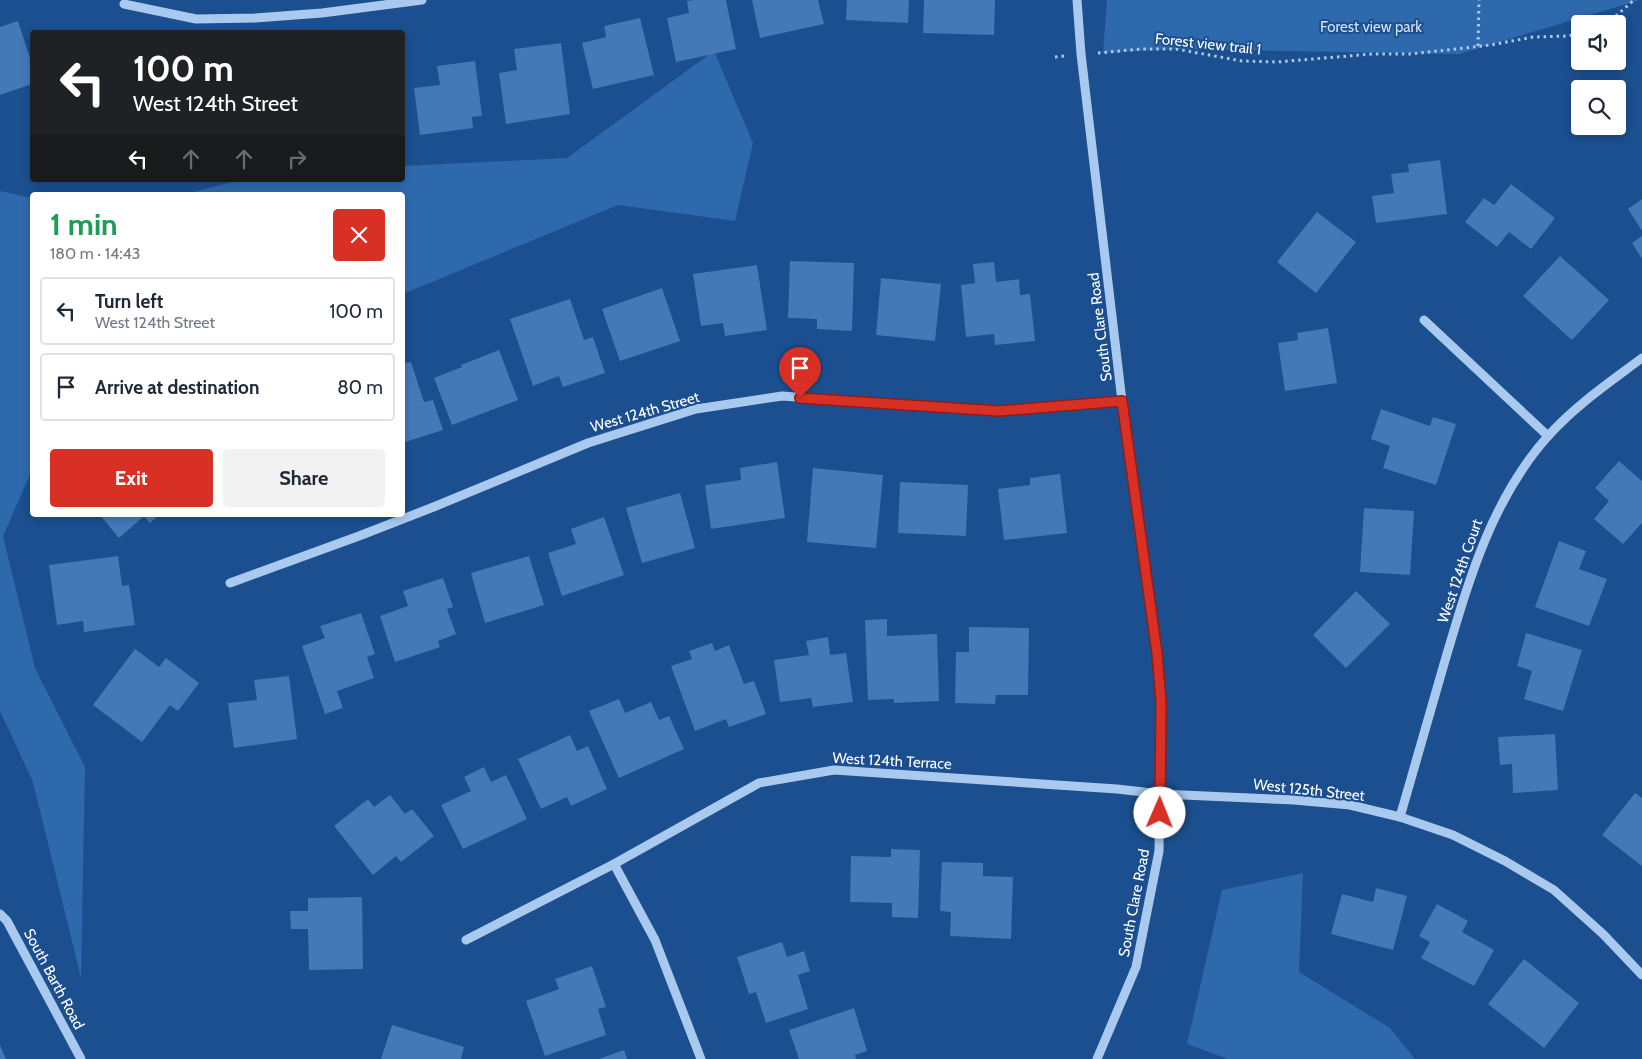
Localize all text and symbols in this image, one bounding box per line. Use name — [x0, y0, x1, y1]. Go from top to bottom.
map controls — [1571, 15, 1626, 135]
button: sound — [1571, 15, 1626, 70]
park label: Forest view park — [1320, 18, 1422, 36]
street label: Forest view trail 1 — [1154, 29, 1262, 59]
text: 100 m — [133, 47, 234, 90]
icon: left — [50, 50, 115, 115]
button: search — [1571, 80, 1626, 135]
text: West 124th Street — [133, 90, 298, 117]
icon: left — [124, 145, 152, 173]
icon: ahead — [177, 145, 205, 173]
icon: ahead — [230, 145, 258, 173]
icon: right — [283, 145, 311, 173]
text: 1 min — [50, 206, 118, 243]
button: close — [333, 209, 385, 261]
text: 180 m · 14:43 — [50, 244, 140, 263]
street label: South Clare Road — [1084, 272, 1116, 382]
text: Turn left — [95, 290, 163, 313]
icon: left — [52, 297, 80, 325]
text: 100 m — [329, 300, 383, 323]
text: West 124th Street — [95, 313, 215, 332]
pin — [779, 347, 821, 398]
icon: arrive — [786, 354, 814, 382]
icon: arrive — [52, 373, 80, 401]
text: Arrive at destination — [95, 376, 259, 399]
text: 80 m — [337, 376, 383, 399]
street label: West 124th Street — [588, 388, 702, 436]
button: Exit — [50, 449, 213, 507]
button: Share — [223, 449, 385, 507]
street label: West 124th Court — [1434, 517, 1486, 625]
street label: West 124th Terrace — [832, 749, 952, 773]
street label: West 125th Street — [1252, 775, 1366, 805]
position arrow — [1133, 786, 1185, 838]
street label: South Clare Road — [1115, 848, 1153, 958]
street label: South Barth Road — [20, 926, 88, 1032]

